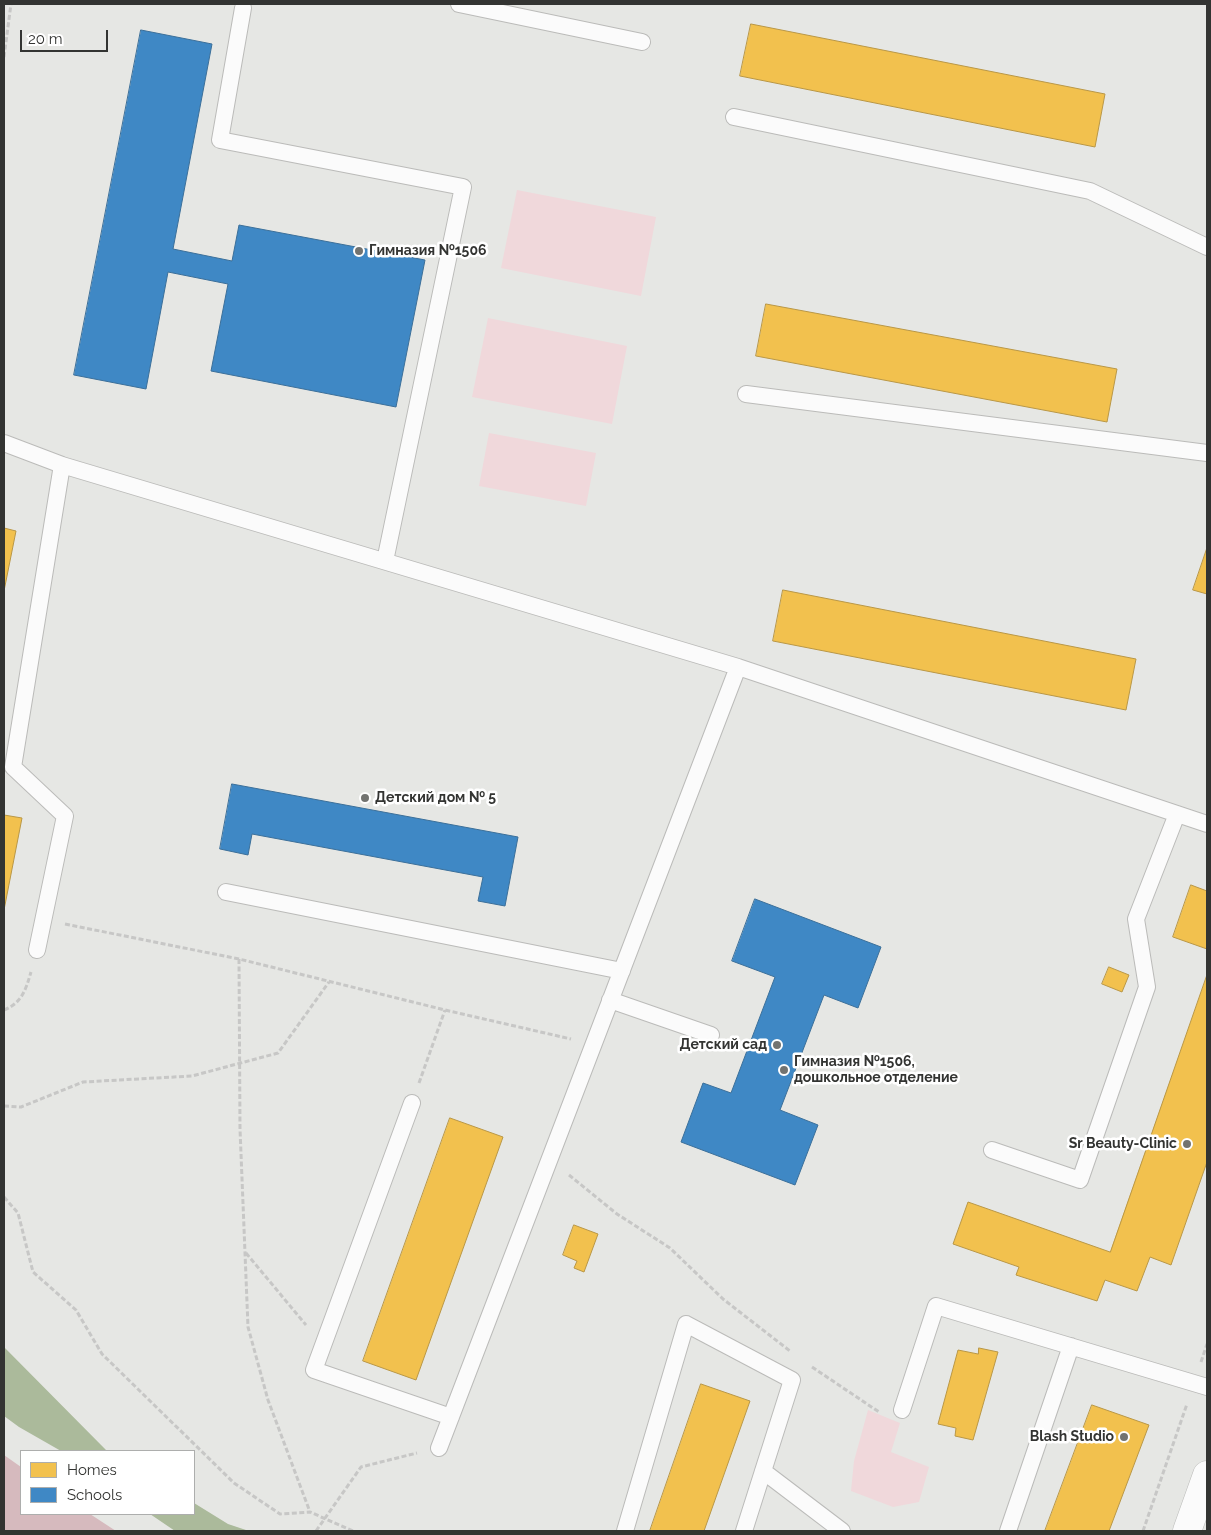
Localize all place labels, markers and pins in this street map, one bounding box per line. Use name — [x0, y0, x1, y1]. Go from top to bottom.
place label: Гимназия №1506 — [369, 243, 486, 259]
marker: Гимназия №1506 — [353, 245, 365, 257]
place label: Детский дом № 5 — [375, 790, 496, 806]
marker: Детский дом № 5 — [359, 792, 371, 804]
place label: Детский сад — [679, 1037, 767, 1053]
marker: Детский сад — [771, 1039, 783, 1051]
place label: Гимназия №1506, дошкольное отделение — [794, 1054, 958, 1086]
marker: Гимназия №1506, дошкольное отделение — [778, 1064, 790, 1076]
place label: Sr Beauty-Clinic — [1069, 1136, 1177, 1152]
marker: Sr Beauty-Clinic — [1181, 1138, 1193, 1150]
place label: Blash Studio — [1030, 1429, 1114, 1445]
marker: Blash Studio — [1118, 1431, 1130, 1443]

